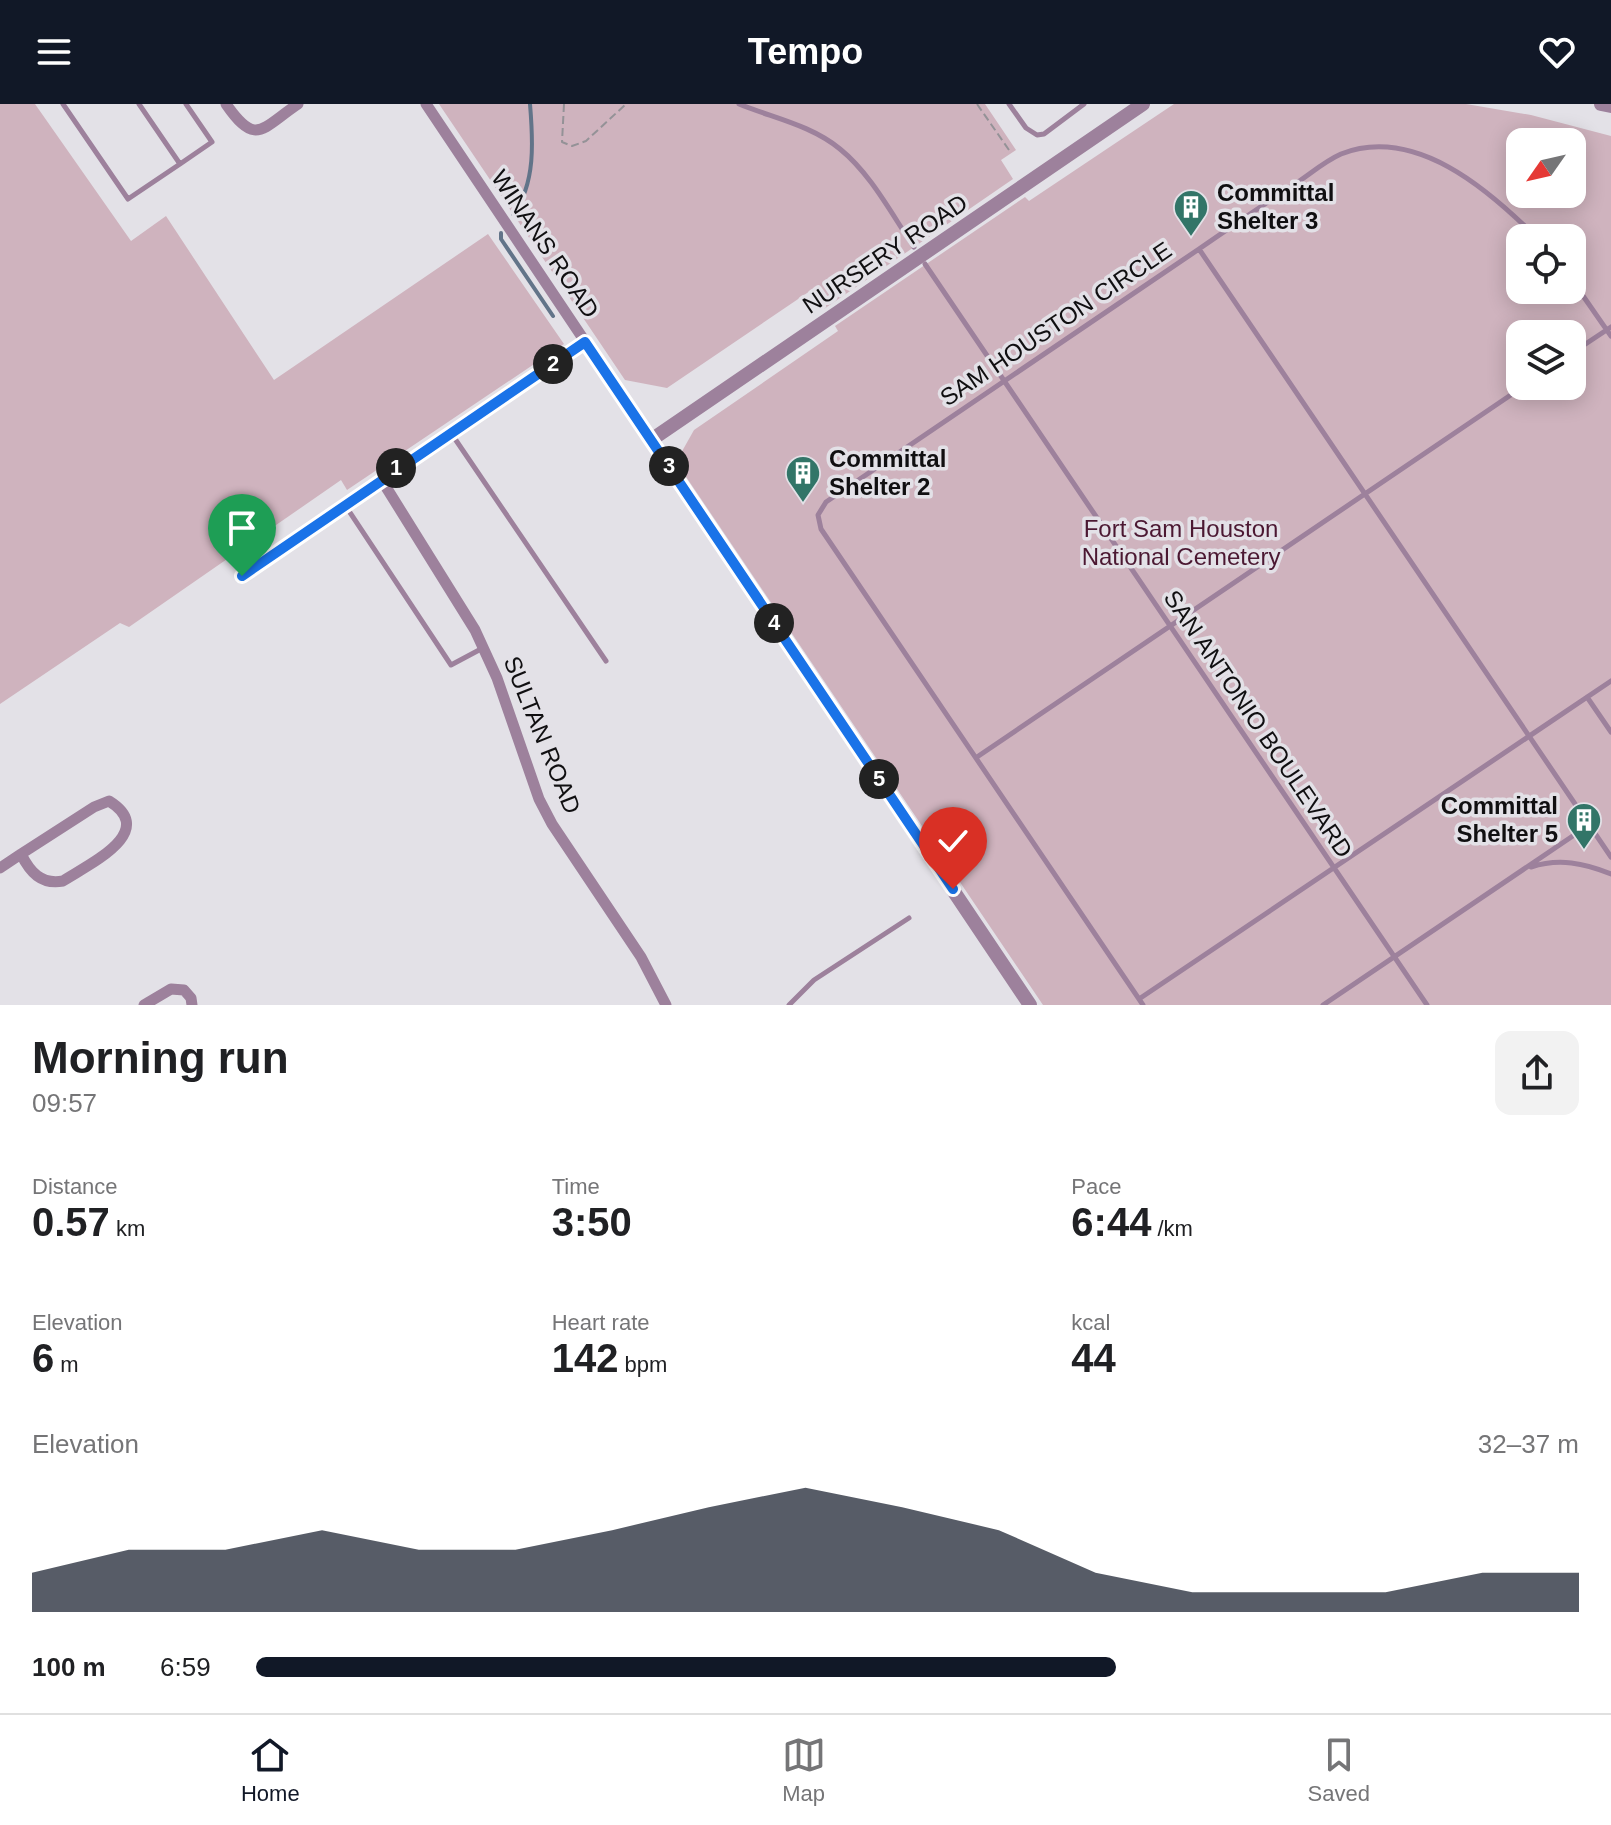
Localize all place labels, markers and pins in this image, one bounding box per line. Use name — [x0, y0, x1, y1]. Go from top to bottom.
place label: Committal Shelter 3 — [1217, 179, 1334, 234]
building icon: Committal Shelter 3 — [1172, 188, 1210, 238]
pin: 2 — [533, 344, 573, 384]
place label: Committal Shelter 2 — [829, 445, 946, 500]
pin: 3 — [649, 446, 689, 486]
pin: 1 — [376, 448, 416, 488]
building icon: Committal Shelter 2 — [784, 454, 822, 504]
pin — [208, 494, 276, 576]
pin: 4 — [754, 603, 794, 643]
pin: 5 — [859, 759, 899, 799]
place label: Committal Shelter 5 — [1441, 792, 1558, 847]
building icon: Committal Shelter 5 — [1565, 801, 1603, 851]
pin — [919, 807, 987, 889]

